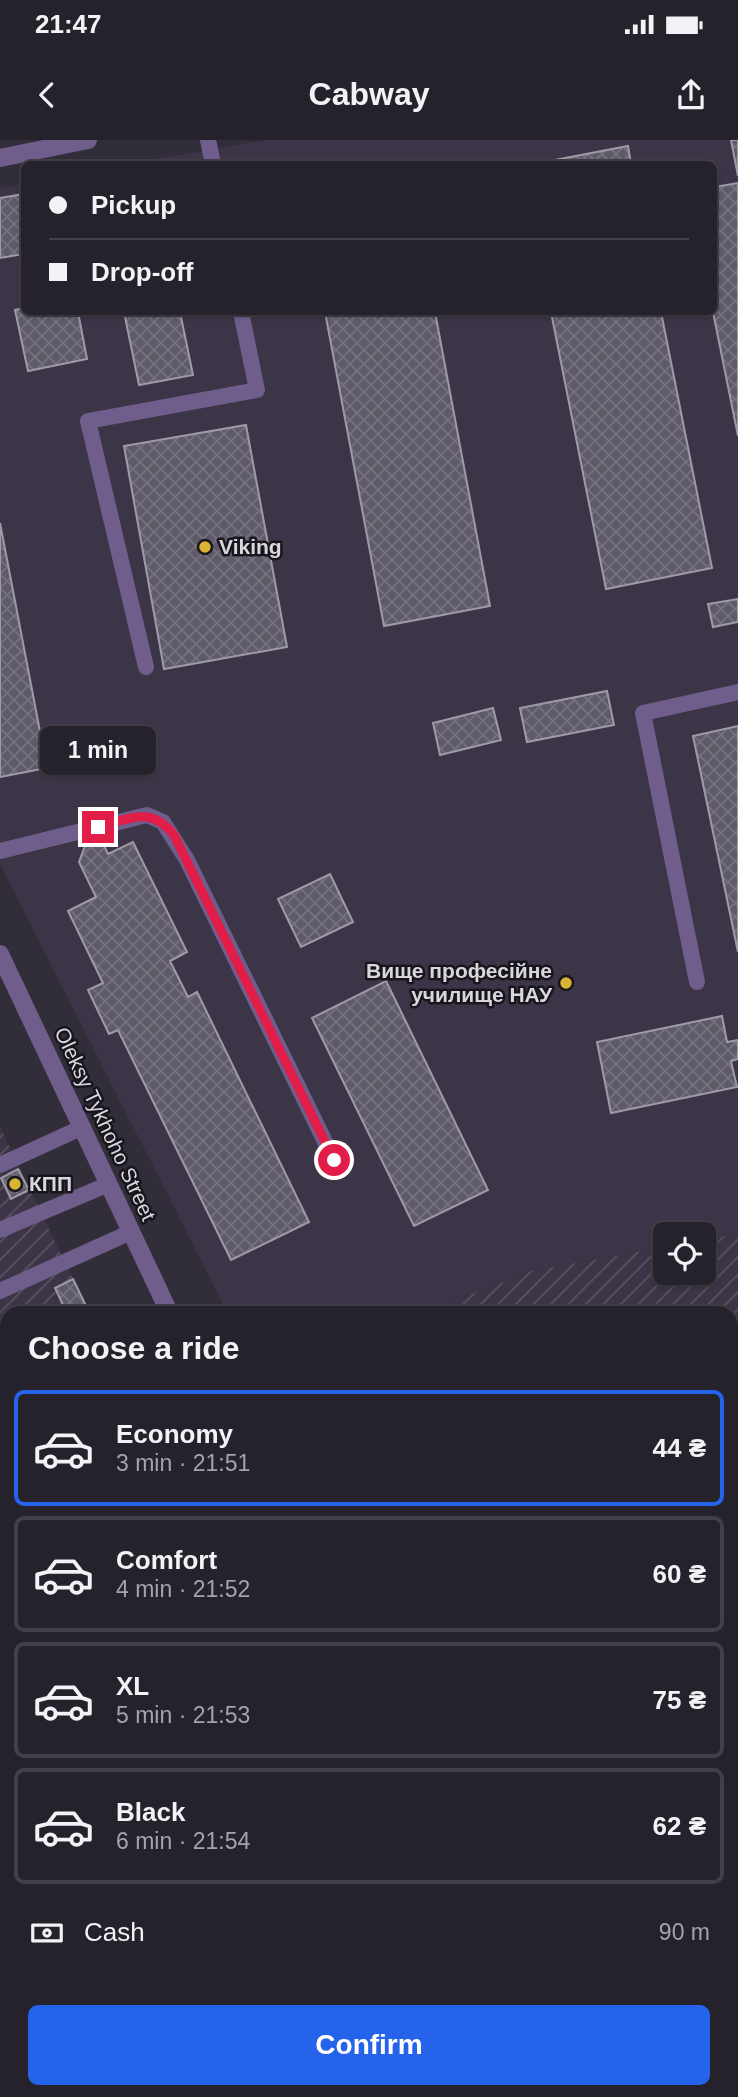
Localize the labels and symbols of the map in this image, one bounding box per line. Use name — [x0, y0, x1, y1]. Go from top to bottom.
place label: Viking — [219, 535, 282, 558]
marker: Viking — [197, 539, 213, 555]
callout: 1 min — [40, 726, 156, 774]
route end — [82, 811, 114, 843]
place label: Вище професійне училище НАУ — [366, 959, 553, 1006]
marker: Вище професійне училище НАУ — [558, 975, 574, 991]
street label: Oleksy Tykhoho Street — [50, 1023, 161, 1224]
route start — [318, 1144, 350, 1176]
place label: КПП — [29, 1172, 72, 1195]
marker: КПП — [7, 1176, 23, 1192]

